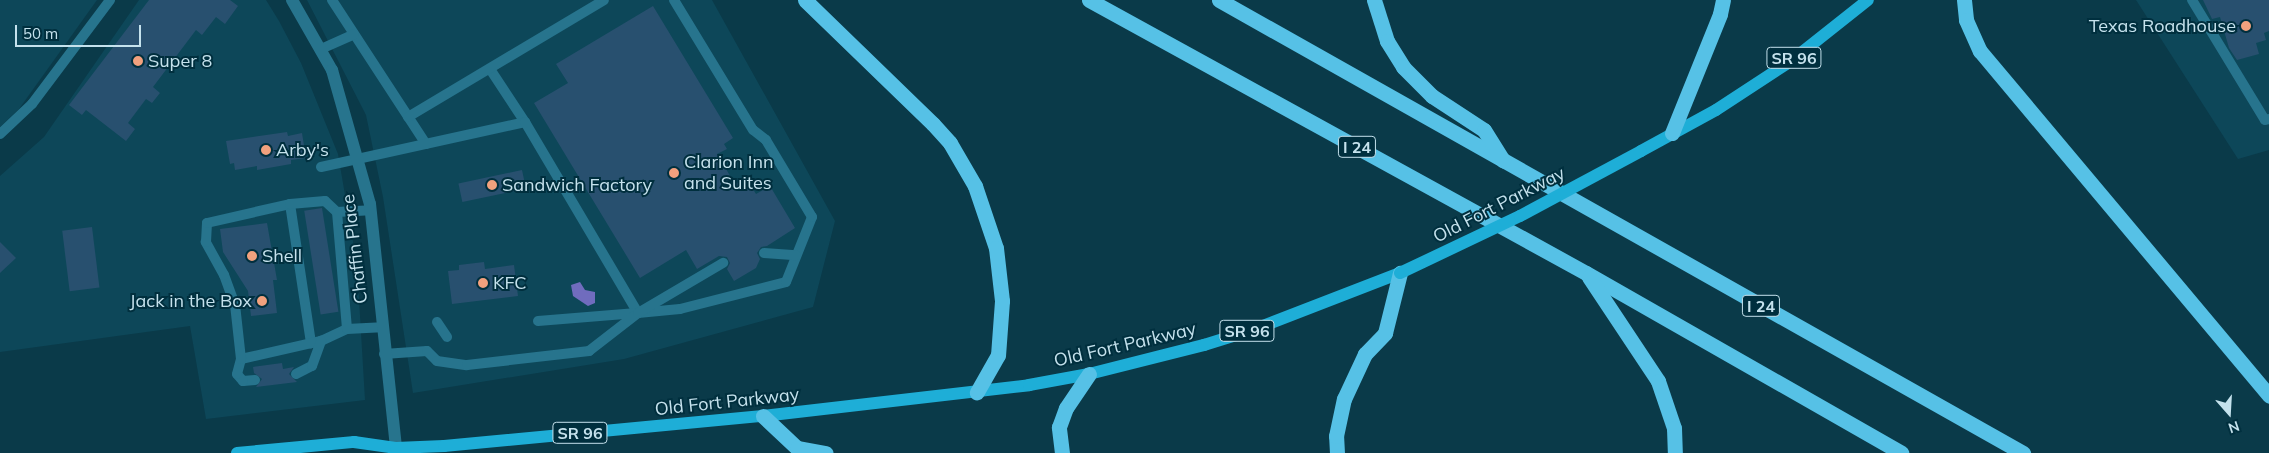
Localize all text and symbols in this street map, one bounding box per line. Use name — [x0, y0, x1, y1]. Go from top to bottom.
scale bar — [18, 15, 144, 47]
place label: Texas Roadhouse — [2089, 15, 2236, 37]
marker: Texas Roadhouse — [2240, 20, 2252, 32]
text: 50 m — [23, 24, 58, 43]
road number: SR 96 — [1765, 44, 1823, 72]
place label: Super 8 — [148, 50, 212, 72]
marker: Super 8 — [132, 55, 144, 67]
road number: I 24 — [1337, 134, 1377, 160]
place label: Arby's — [276, 139, 329, 161]
marker: Arby's — [260, 144, 272, 156]
place label: Clarion Inn and Suites — [684, 152, 773, 194]
street label: Old Fort Parkway — [1429, 162, 1569, 248]
marker: Clarion Inn and Suites — [668, 167, 680, 179]
place label: Sandwich Factory — [502, 174, 652, 196]
marker: Sandwich Factory — [486, 179, 498, 191]
street label: Chaffin Place — [338, 193, 372, 305]
place label: Shell — [262, 245, 302, 267]
marker: Shell — [246, 250, 258, 262]
place label: KFC — [493, 272, 527, 294]
marker: KFC — [477, 277, 489, 289]
place label: Jack in the Box — [130, 290, 252, 312]
road number: I 24 — [1741, 292, 1781, 320]
marker: Jack in the Box — [256, 295, 268, 307]
street label: Old Fort Parkway — [1052, 318, 1198, 372]
road number: SR 96 — [1218, 318, 1276, 344]
street label: Old Fort Parkway — [654, 384, 800, 420]
north arrow — [2204, 388, 2254, 438]
text: N — [2226, 417, 2242, 437]
road number: SR 96 — [551, 419, 609, 446]

